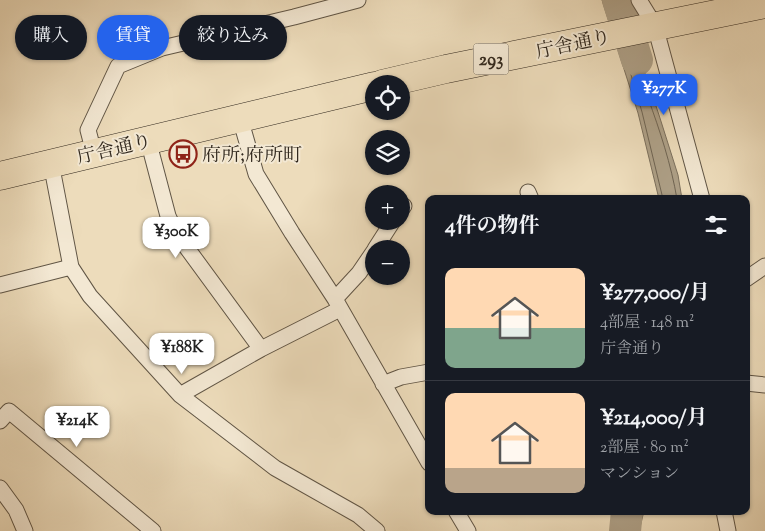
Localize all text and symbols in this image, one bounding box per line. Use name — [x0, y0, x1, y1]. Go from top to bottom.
chip: 購入 — [15, 15, 87, 60]
chip: 賃貸 — [97, 15, 169, 60]
chip: 絞り込み — [179, 15, 287, 60]
street label: 庁舎通り — [534, 24, 614, 67]
road number: 293 — [474, 44, 508, 74]
pin: ¥277K — [629, 74, 699, 116]
map controls — [365, 75, 410, 285]
button: locate — [365, 75, 410, 120]
text: ¥277K — [641, 78, 687, 101]
street label: 庁舎通り — [74, 129, 155, 172]
button: layers — [365, 130, 410, 175]
bus stop icon: 府所;府所町 — [168, 139, 198, 169]
place label: 府所;府所町 — [202, 143, 302, 170]
button: + — [365, 185, 410, 230]
icon: filters — [702, 211, 730, 239]
text: 4件の物件 — [445, 212, 540, 242]
pin: ¥300K — [141, 216, 211, 259]
text: ¥300K — [153, 221, 199, 244]
button: − — [365, 240, 410, 285]
text: ¥277,000/月 — [600, 279, 710, 309]
icon: home — [485, 288, 545, 348]
text: 4部屋 · 148 m² — [600, 312, 694, 335]
pin: ¥188K — [147, 332, 217, 375]
text: ¥188K — [160, 337, 204, 360]
text: 庁舎通り — [600, 338, 664, 361]
text: ¥214,000/月 — [600, 404, 708, 434]
pin: ¥214K — [42, 406, 112, 448]
text: ¥214K — [56, 410, 98, 433]
icon: home — [485, 413, 545, 473]
text: 2部屋 · 80 m² — [600, 437, 689, 460]
text: マンション — [600, 463, 679, 486]

